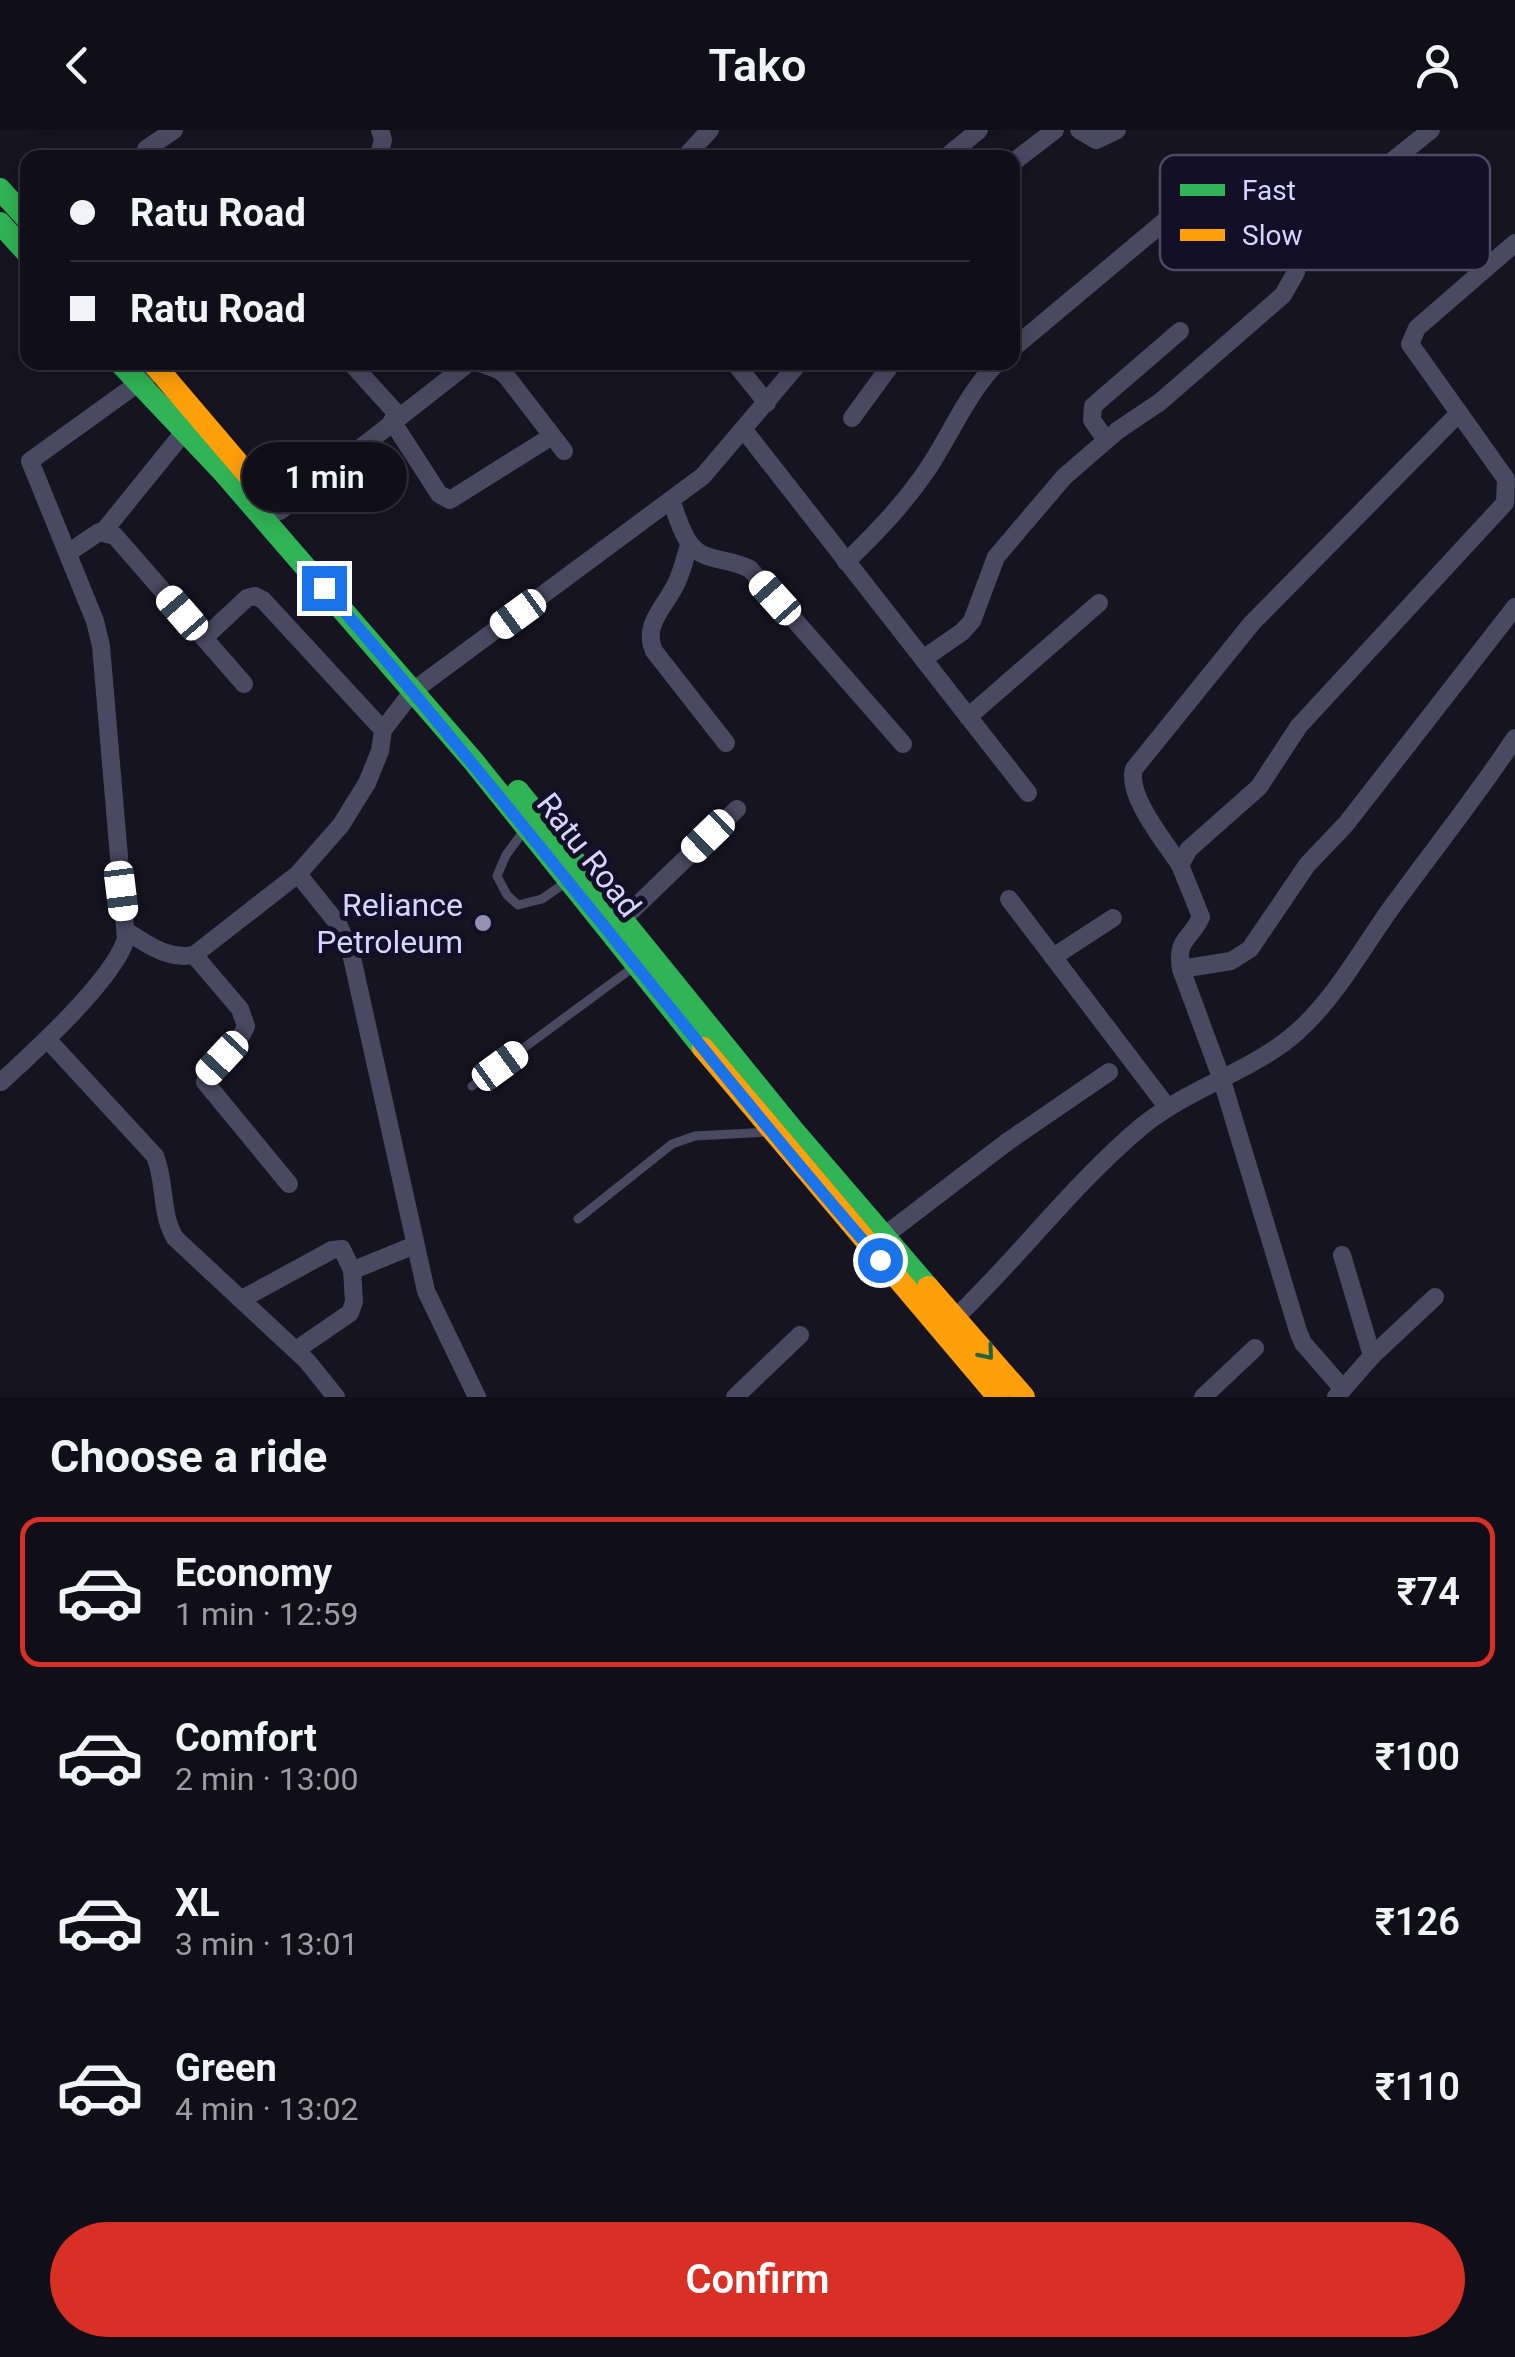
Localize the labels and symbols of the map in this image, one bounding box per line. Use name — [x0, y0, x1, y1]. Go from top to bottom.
legend — [1160, 155, 1490, 270]
text: Fast — [1242, 174, 1296, 207]
text: Slow — [1242, 219, 1302, 252]
callout: 1 min — [242, 443, 406, 513]
route end — [302, 566, 347, 611]
car — [744, 566, 806, 630]
car — [151, 581, 213, 645]
car — [485, 584, 551, 644]
street label: Ratu Road — [529, 786, 649, 924]
car — [676, 804, 740, 868]
car — [102, 859, 140, 923]
place label: Reliance Petroleum — [316, 886, 463, 961]
marker: Reliance Petroleum — [472, 912, 494, 934]
car — [191, 1026, 253, 1090]
car — [467, 1036, 533, 1096]
route start — [858, 1238, 903, 1283]
one-way arrow — [975, 1342, 993, 1360]

